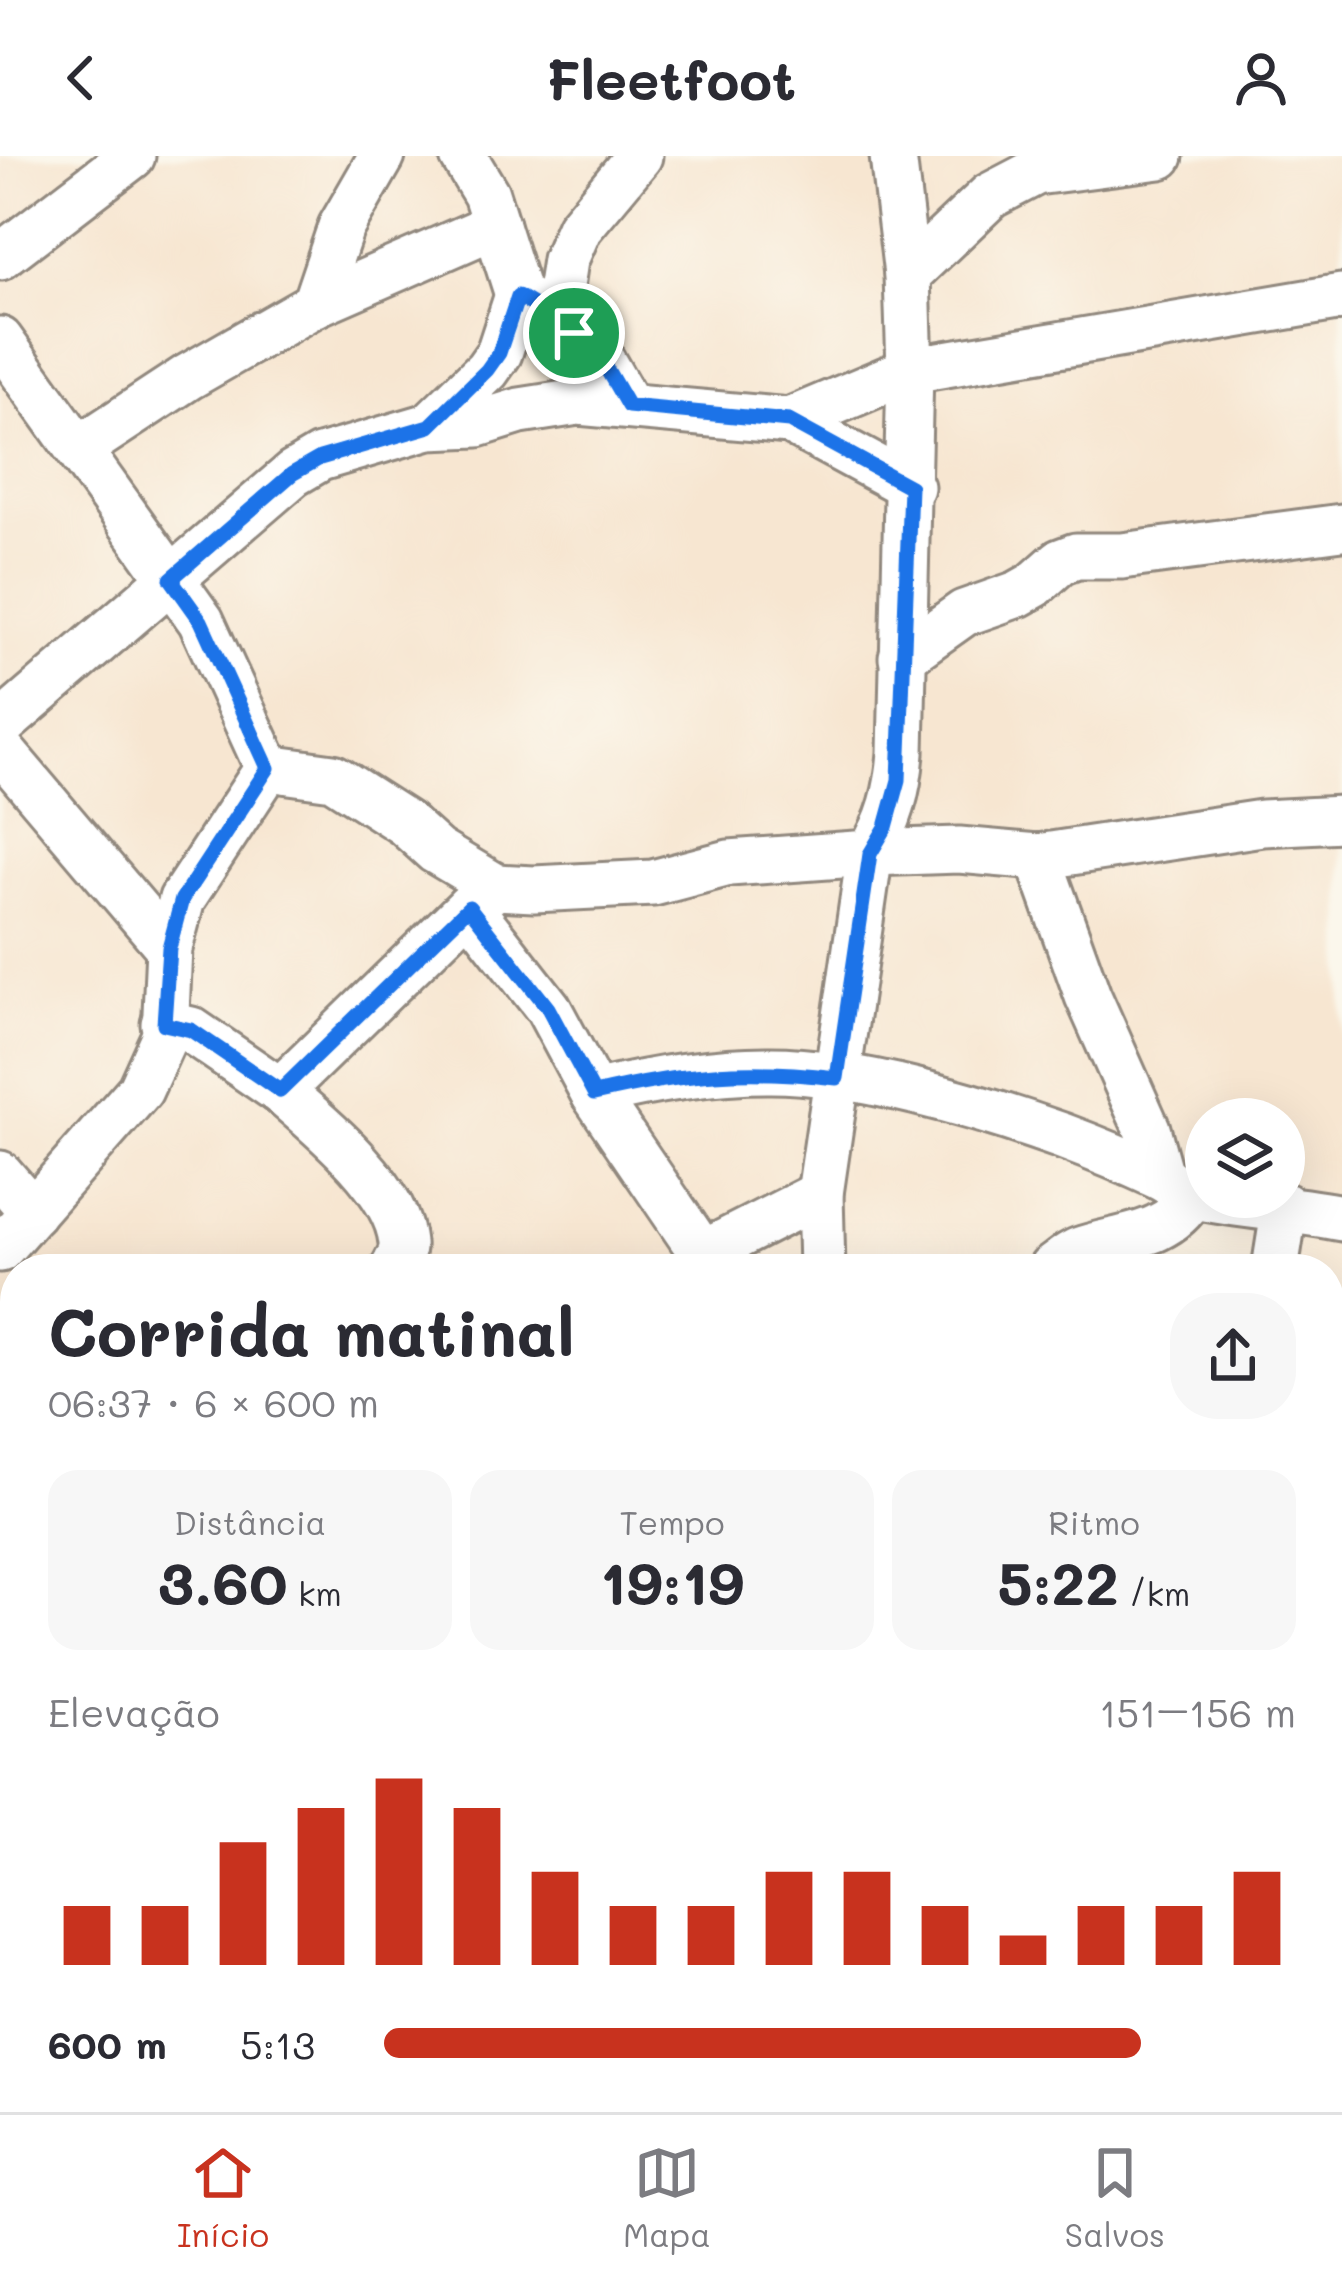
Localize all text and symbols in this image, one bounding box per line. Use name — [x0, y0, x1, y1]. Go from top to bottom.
text: Fleetfoot — [546, 43, 796, 114]
icon: back — [48, 45, 114, 111]
icon: person — [1228, 45, 1294, 111]
pin — [523, 282, 625, 384]
icon: arrive — [541, 300, 607, 366]
map controls — [1185, 1098, 1305, 1218]
button: layers — [1185, 1098, 1305, 1218]
text: Corrida matinal — [48, 1288, 575, 1374]
button: share — [1170, 1293, 1296, 1419]
text: 06:37 · 6 × 600 m — [48, 1376, 379, 1427]
text: Distância — [174, 1500, 326, 1543]
text: Tempo — [619, 1500, 725, 1543]
text: Ritmo — [1048, 1500, 1140, 1543]
text: 3.60 — [158, 1543, 287, 1621]
text: 19:19 — [600, 1543, 744, 1621]
text: 5:22 — [998, 1543, 1119, 1621]
text: km — [287, 1571, 342, 1614]
text: /km — [1119, 1571, 1190, 1614]
text: Elevação — [48, 1686, 220, 1737]
text: 151–156 m — [1099, 1686, 1296, 1737]
text: 600 m — [48, 2018, 167, 2069]
text: 5:13 — [240, 2018, 315, 2069]
tab: Início — [177, 2140, 269, 2255]
tab: Mapa — [623, 2140, 711, 2255]
tab: Salvos — [1065, 2140, 1165, 2255]

